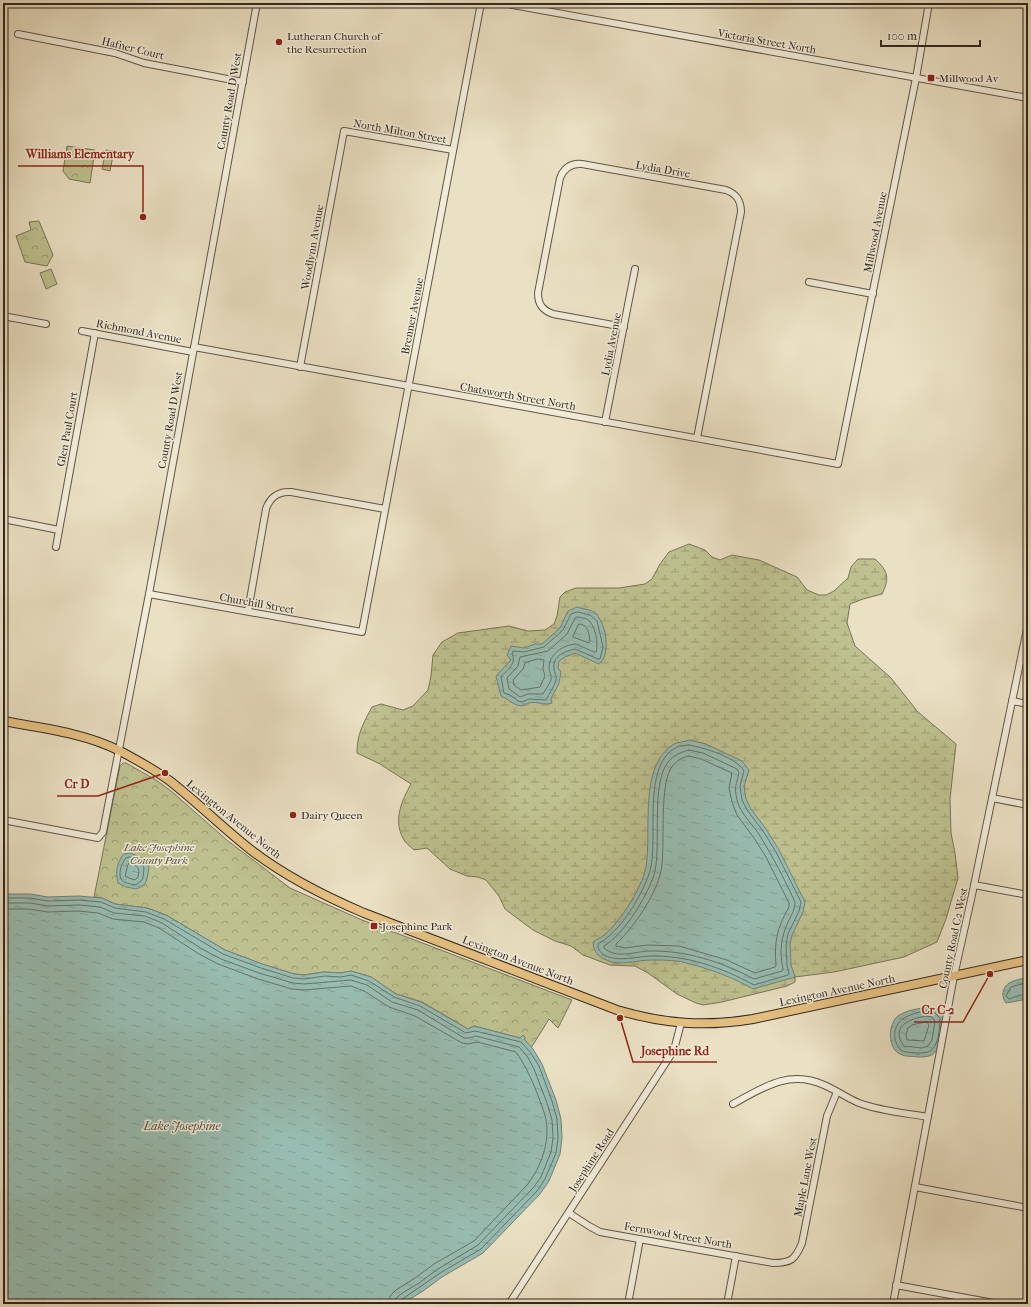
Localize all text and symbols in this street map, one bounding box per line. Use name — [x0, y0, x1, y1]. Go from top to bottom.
scale bar — [881, 22, 980, 48]
street label: Victoria Street North — [716, 26, 818, 57]
text: 100 m — [887, 29, 917, 43]
place label: Lutheran Church of the Resurrection — [287, 30, 383, 56]
street label: Hafner Court — [100, 34, 166, 63]
marker: Lutheran Church of the Resurrection — [274, 37, 284, 47]
street label: County Road D West — [215, 51, 244, 151]
place label: Millwood Av — [939, 72, 999, 85]
marker: Millwood Av — [926, 73, 936, 83]
street label: North Milton Street — [352, 117, 448, 146]
callout: Williams Elementary — [18, 142, 143, 166]
text: Williams Elementary — [25, 147, 135, 162]
street label: Lydia Drive — [634, 158, 692, 181]
street label: Millwood Avenue — [861, 190, 890, 274]
street label: Woodlynn Avenue — [298, 203, 326, 292]
street label: Brenner Avenue — [399, 276, 426, 356]
street label: Lydia Avenue — [599, 311, 624, 377]
street label: Richmond Avenue — [95, 317, 183, 346]
street label: County Road D West — [156, 370, 185, 470]
street label: Chatsworth Street North — [459, 380, 578, 413]
street label: Glen Paul Court — [54, 391, 80, 468]
street label: Churchill Street — [218, 590, 296, 617]
callout: Cr D — [57, 772, 98, 796]
text: Cr D — [65, 777, 89, 791]
street label: Lexington Avenue North — [184, 777, 284, 862]
place label: Dairy Queen — [301, 809, 363, 822]
marker: Dairy Queen — [288, 810, 298, 820]
park label: Lake Josephine County Park — [123, 841, 195, 867]
street label: County Road C2 West — [936, 886, 971, 990]
place label: Josephine Park — [381, 920, 453, 933]
marker: Josephine Park — [369, 921, 379, 931]
street label: Lexington Avenue North — [460, 933, 576, 988]
street label: Lexington Avenue North — [778, 972, 897, 1009]
callout: Cr C-2 — [914, 998, 963, 1022]
text: Cr C-2 — [921, 1003, 955, 1017]
callout: Josephine Rd — [633, 1038, 717, 1062]
text: Josephine Rd — [639, 1044, 709, 1059]
water label: Lake Josephine — [143, 1119, 222, 1133]
street label: Josephine Road — [566, 1125, 617, 1195]
street label: Maple Lane West — [791, 1136, 820, 1218]
street label: Fernwood Street North — [623, 1220, 734, 1252]

